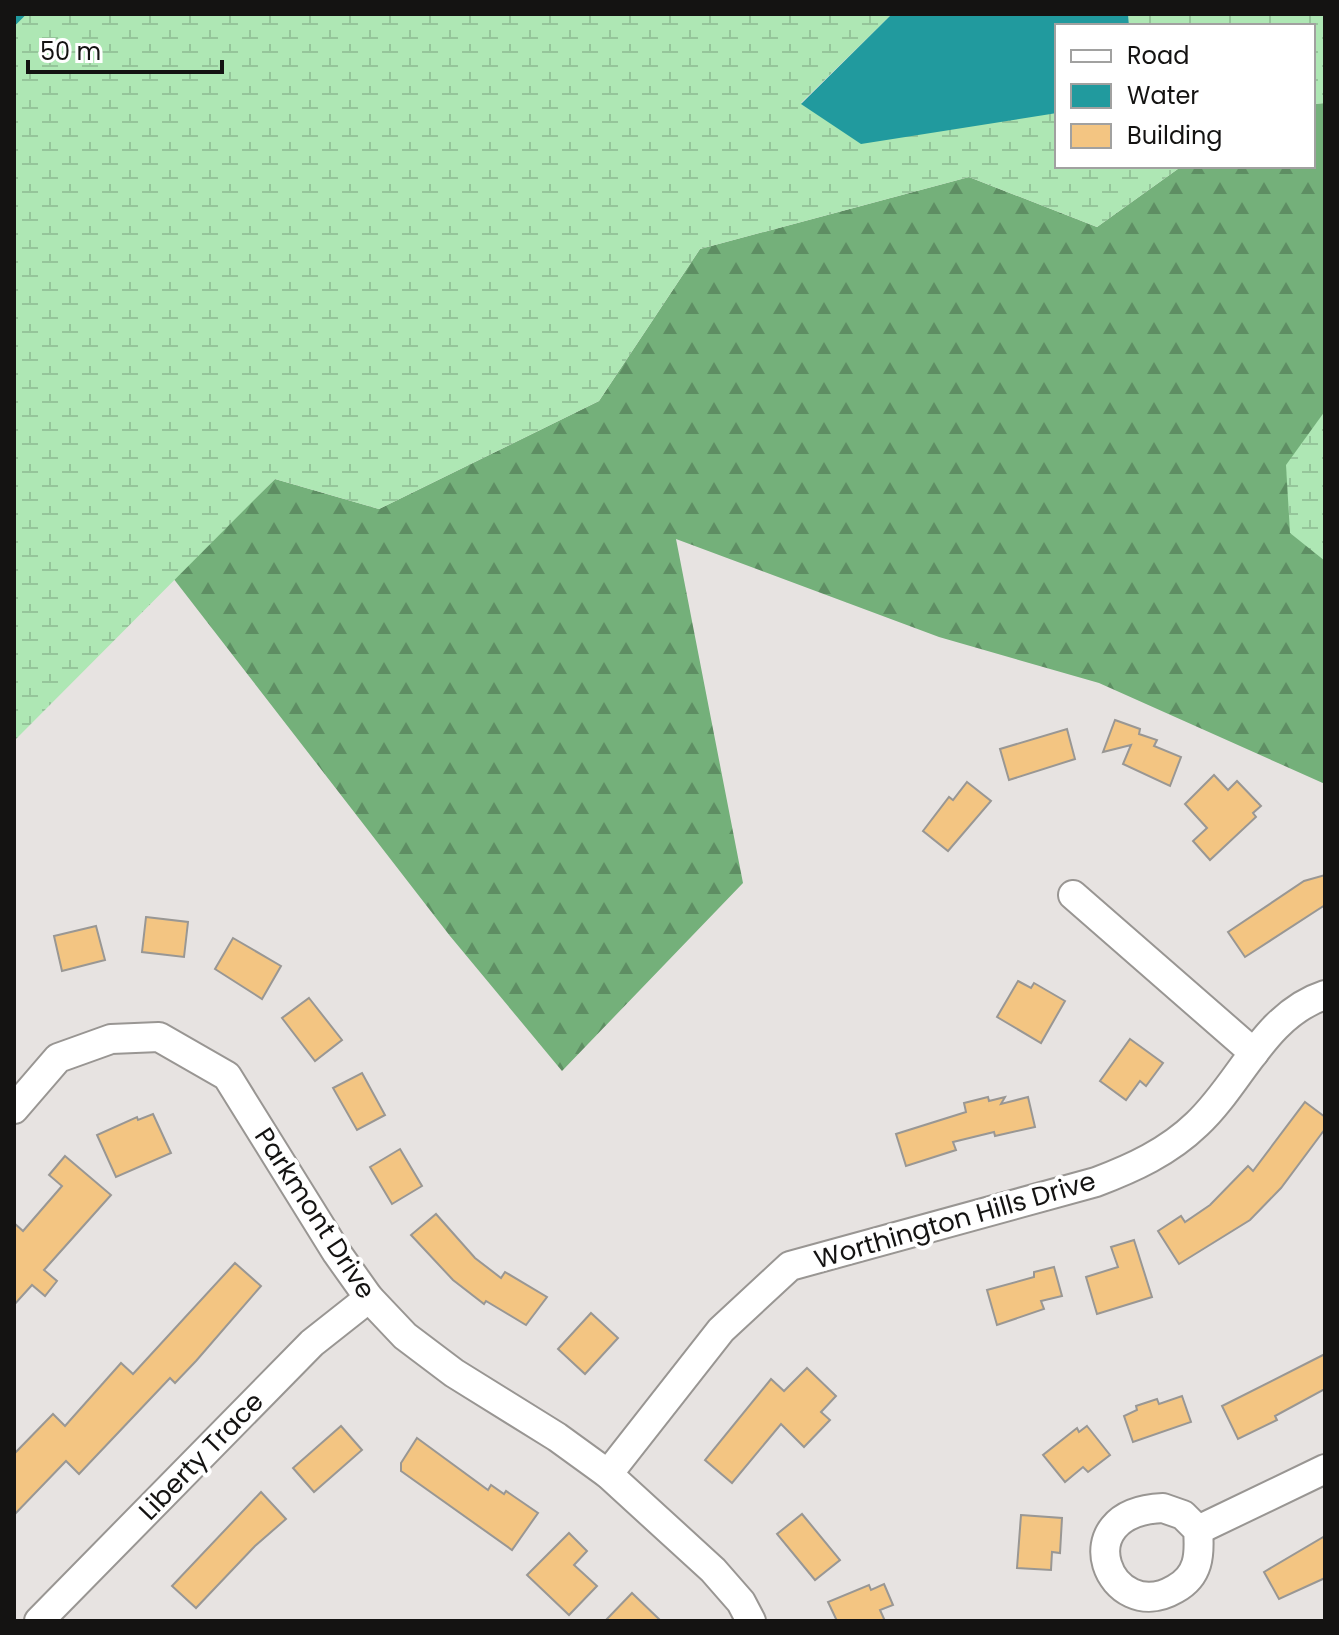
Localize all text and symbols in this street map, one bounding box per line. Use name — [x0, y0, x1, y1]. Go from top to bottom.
scale bar — [28, 24, 222, 74]
legend — [1055, 24, 1315, 168]
text: 50 m — [40, 35, 101, 68]
text: Road — [1127, 39, 1189, 72]
text: Water — [1127, 79, 1199, 112]
text: Building — [1127, 119, 1223, 152]
street label: Parkmont Drive — [246, 1120, 384, 1306]
street label: Worthington Hills Drive — [810, 1163, 1100, 1277]
street label: Liberty Trace — [131, 1384, 271, 1528]

